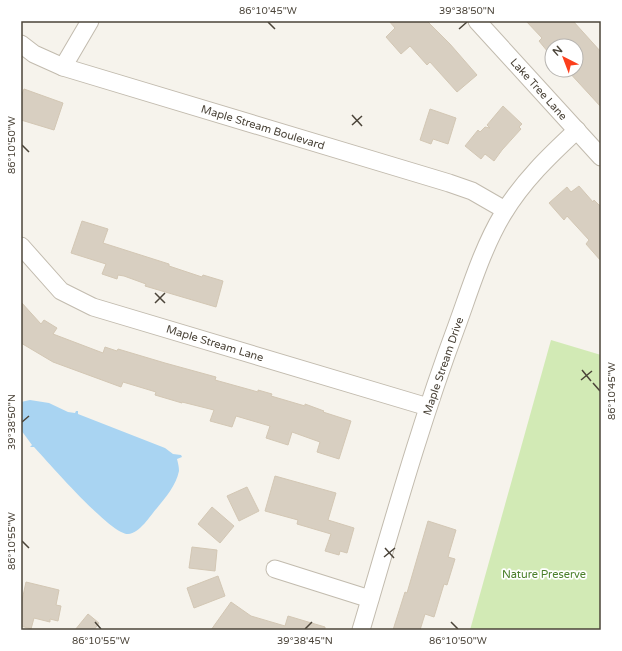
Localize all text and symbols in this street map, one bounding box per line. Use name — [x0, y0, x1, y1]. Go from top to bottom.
text: 86°10'45"W — [239, 5, 297, 17]
text: 39°38'50"N — [439, 5, 495, 17]
north arrow — [544, 38, 584, 78]
text: N — [550, 43, 565, 59]
street label: Lake Tree Lane — [508, 56, 570, 123]
street label: Maple Stream Boulevard — [199, 102, 326, 152]
text: 86°10'50"W — [6, 116, 18, 174]
street label: Maple Stream Drive — [421, 315, 466, 417]
street label: Maple Stream Lane — [165, 322, 265, 364]
text: 86°10'45"W — [606, 362, 618, 420]
text: 39°38'50"N — [6, 394, 18, 450]
text: 86°10'55"W — [6, 512, 18, 570]
park label: Nature Preserve — [502, 568, 586, 581]
text: 86°10'55"W — [72, 635, 130, 647]
text: 39°38'45"N — [277, 635, 333, 647]
text: 86°10'50"W — [429, 635, 487, 647]

